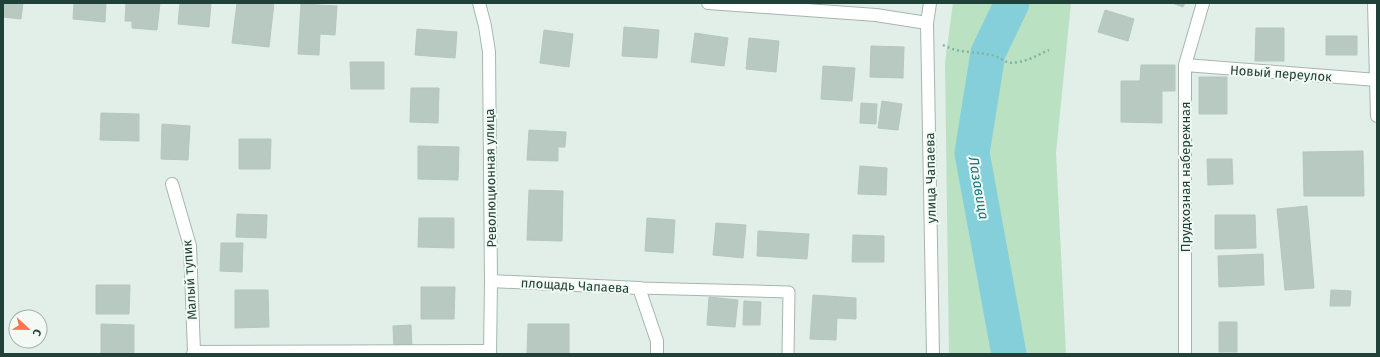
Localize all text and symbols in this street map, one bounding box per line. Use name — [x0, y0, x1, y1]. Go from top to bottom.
street label: Новый переулок — [1229, 62, 1333, 85]
street label: Прудхозная набережная — [1178, 102, 1193, 252]
street label: Революционная улица — [482, 108, 499, 248]
street label: улица Чапаева — [922, 132, 939, 224]
water label: Лазавица — [964, 154, 992, 221]
street label: Малый тупик — [179, 239, 200, 320]
street label: площадь Чапаева — [520, 275, 630, 296]
north arrow — [8, 309, 48, 349]
text: С — [29, 327, 44, 339]

